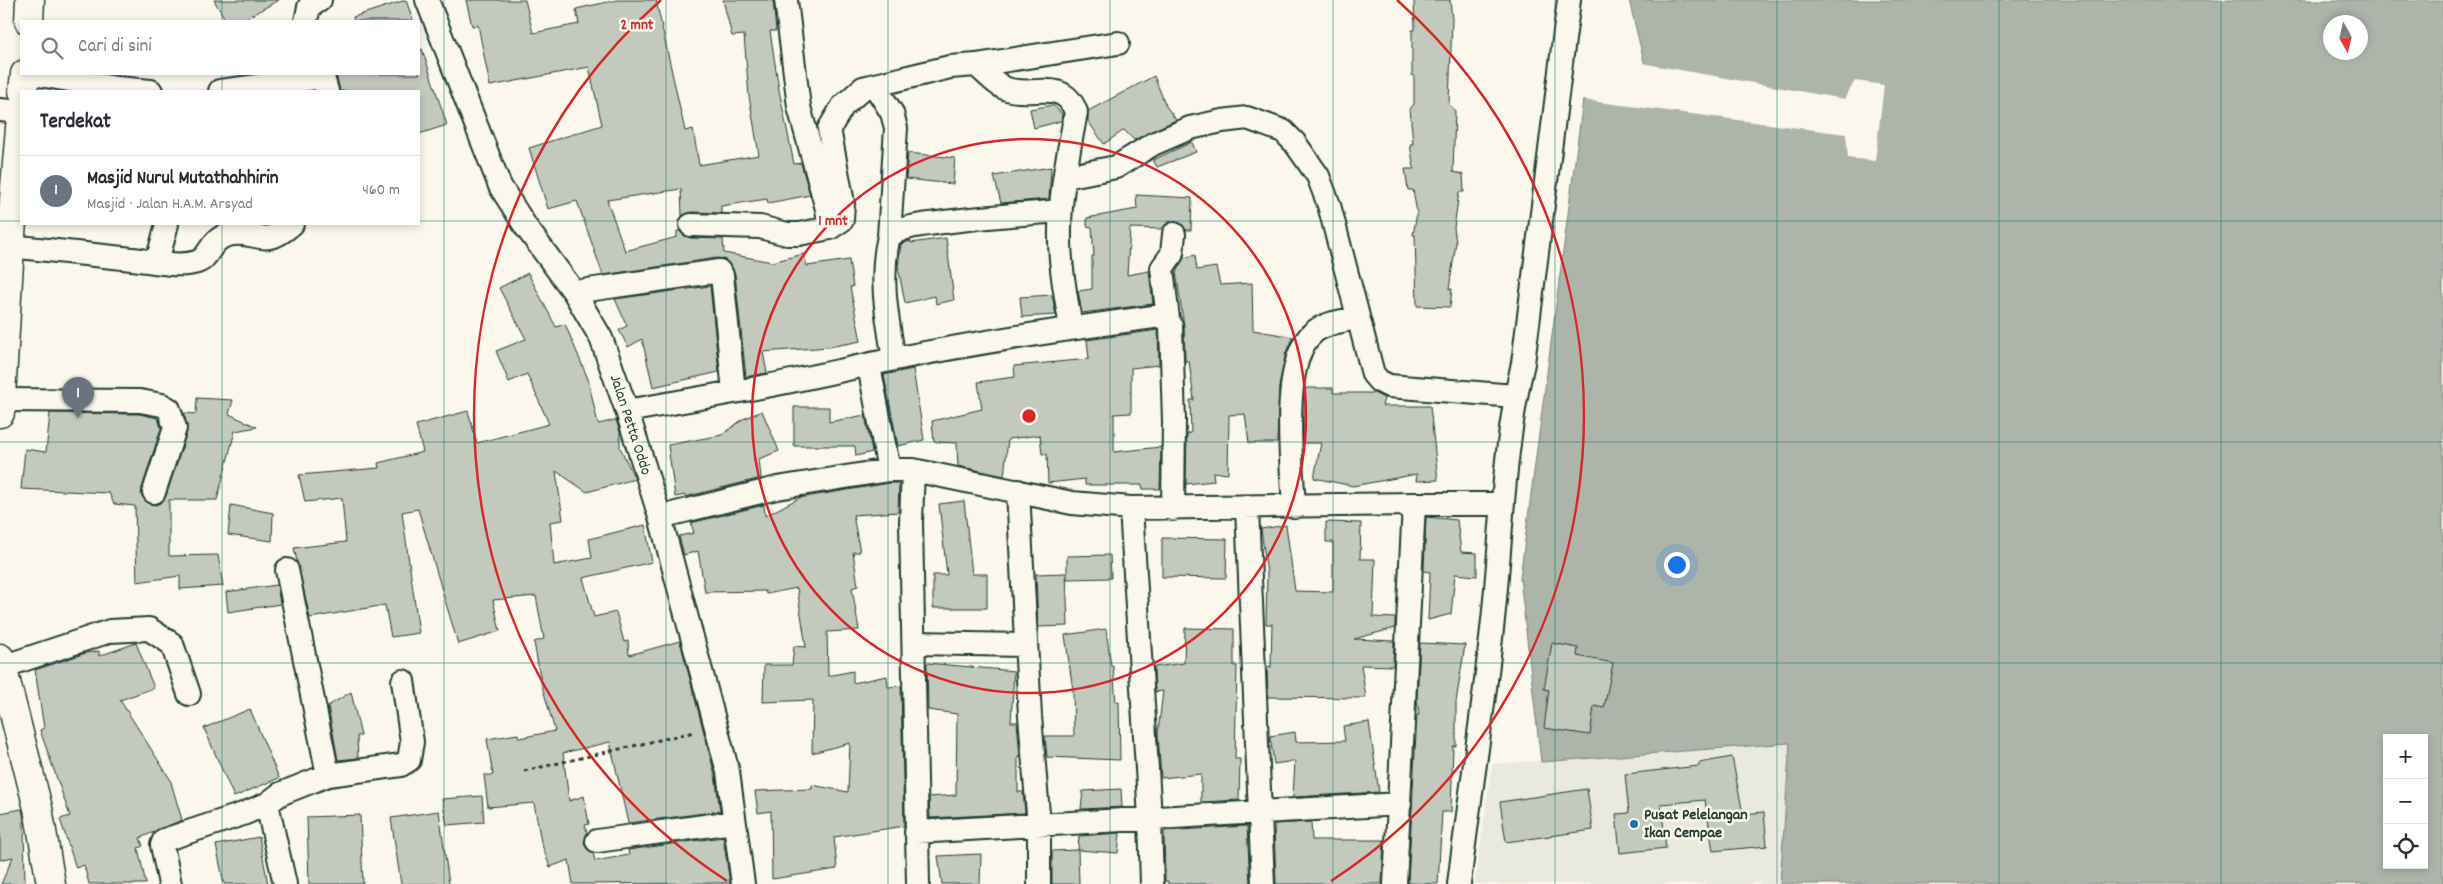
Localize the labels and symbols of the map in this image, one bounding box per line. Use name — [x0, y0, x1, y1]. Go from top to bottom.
text: 2 mnt — [621, 15, 654, 37]
north arrow — [2323, 15, 2368, 60]
text: 1 mnt — [818, 211, 848, 233]
street label: Jalan Petta Oddo — [603, 372, 657, 478]
pin: 1 — [62, 377, 94, 418]
centre of rings — [1020, 407, 1038, 425]
your location — [1664, 552, 1690, 578]
place label: Pusat Pelelangan Ikan Cempae — [1644, 804, 1748, 845]
marker: Pusat Pelelangan Ikan Cempae — [1628, 818, 1640, 830]

